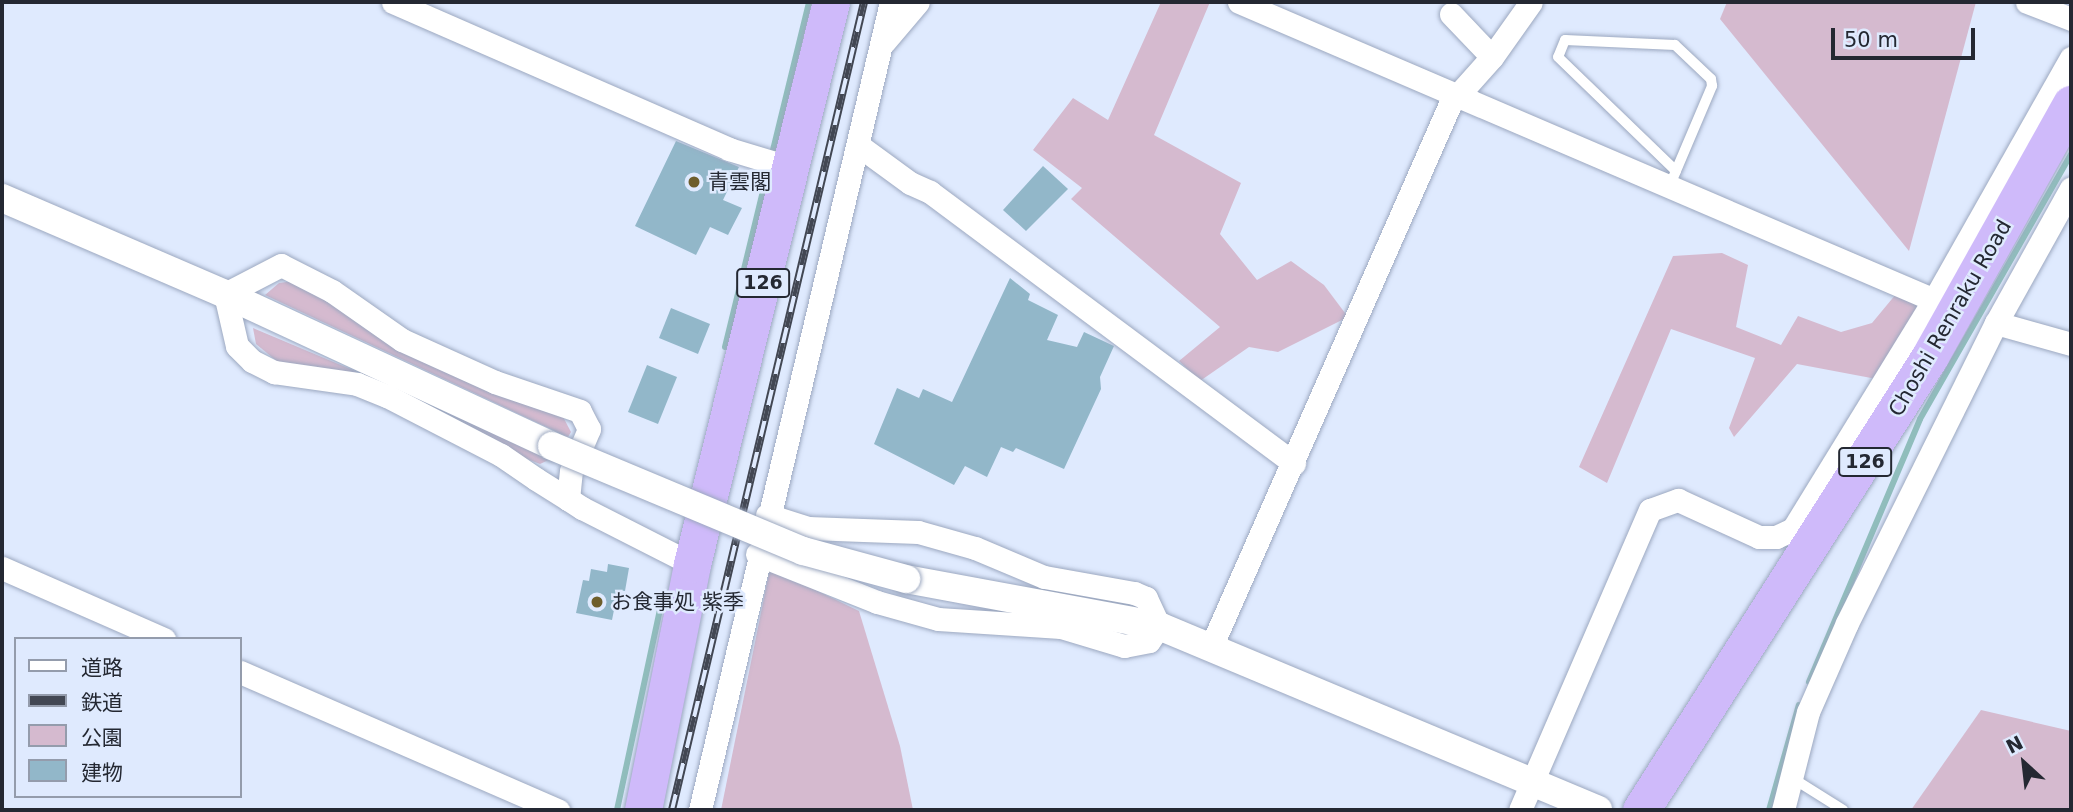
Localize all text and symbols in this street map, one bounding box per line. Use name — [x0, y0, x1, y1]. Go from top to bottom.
scale bar — [1835, 14, 1979, 58]
text: 50 m — [1844, 28, 1898, 52]
place label: 青雲閣 — [708, 169, 771, 195]
marker: 青雲閣 — [686, 174, 702, 190]
street label: Choshi Renraku Road — [1883, 215, 2017, 421]
road number: 126 — [735, 268, 791, 298]
road number: 126 — [1837, 446, 1893, 477]
place label: お食事処 紫季 — [611, 589, 744, 615]
marker: お食事処 紫季 — [589, 594, 605, 610]
legend — [14, 637, 242, 798]
text: 道路 — [81, 656, 123, 680]
text: 鉄道 — [81, 691, 123, 715]
text: 公園 — [81, 726, 123, 750]
north arrow — [1989, 728, 2059, 798]
text: N — [2002, 731, 2027, 758]
text: 建物 — [81, 761, 123, 785]

